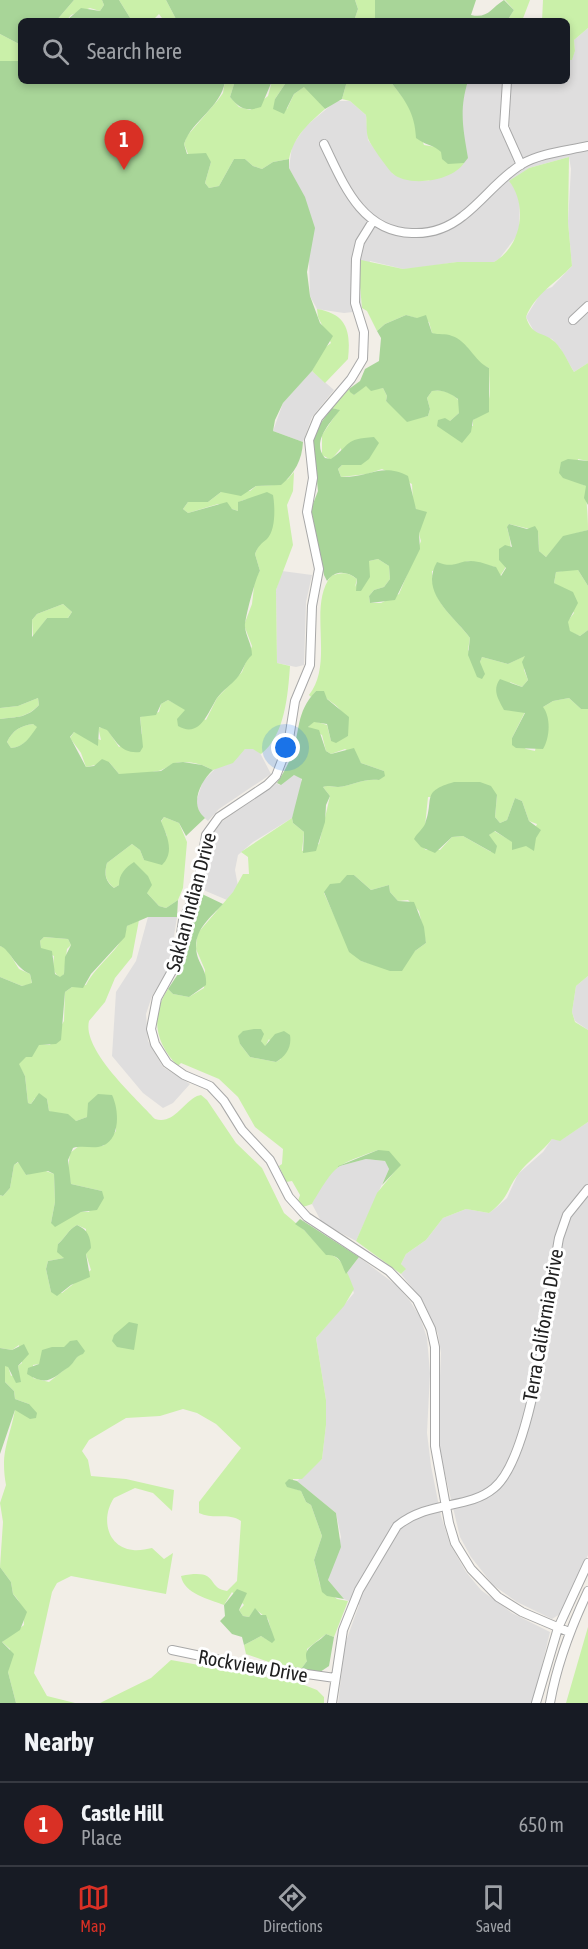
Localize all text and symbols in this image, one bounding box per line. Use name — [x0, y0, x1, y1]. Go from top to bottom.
search box — [18, 18, 570, 84]
icon: search — [39, 35, 72, 68]
text: Search here — [87, 38, 182, 64]
pin: 1 — [104, 120, 144, 170]
your location — [271, 733, 300, 762]
street label: Saklan Indian Drive — [161, 830, 220, 974]
street label: Terra California Drive — [518, 1247, 567, 1403]
street label: Rockview Drive — [197, 1645, 310, 1686]
text: Nearby — [24, 1727, 94, 1757]
text: Castle Hill — [81, 1800, 163, 1826]
text: 1 — [39, 1813, 48, 1836]
text: 650 m — [519, 1813, 564, 1836]
text: Place — [81, 1826, 122, 1849]
tab: Map — [77, 1881, 110, 1935]
tab: Directions — [263, 1881, 323, 1935]
tab: Saved — [476, 1881, 511, 1935]

